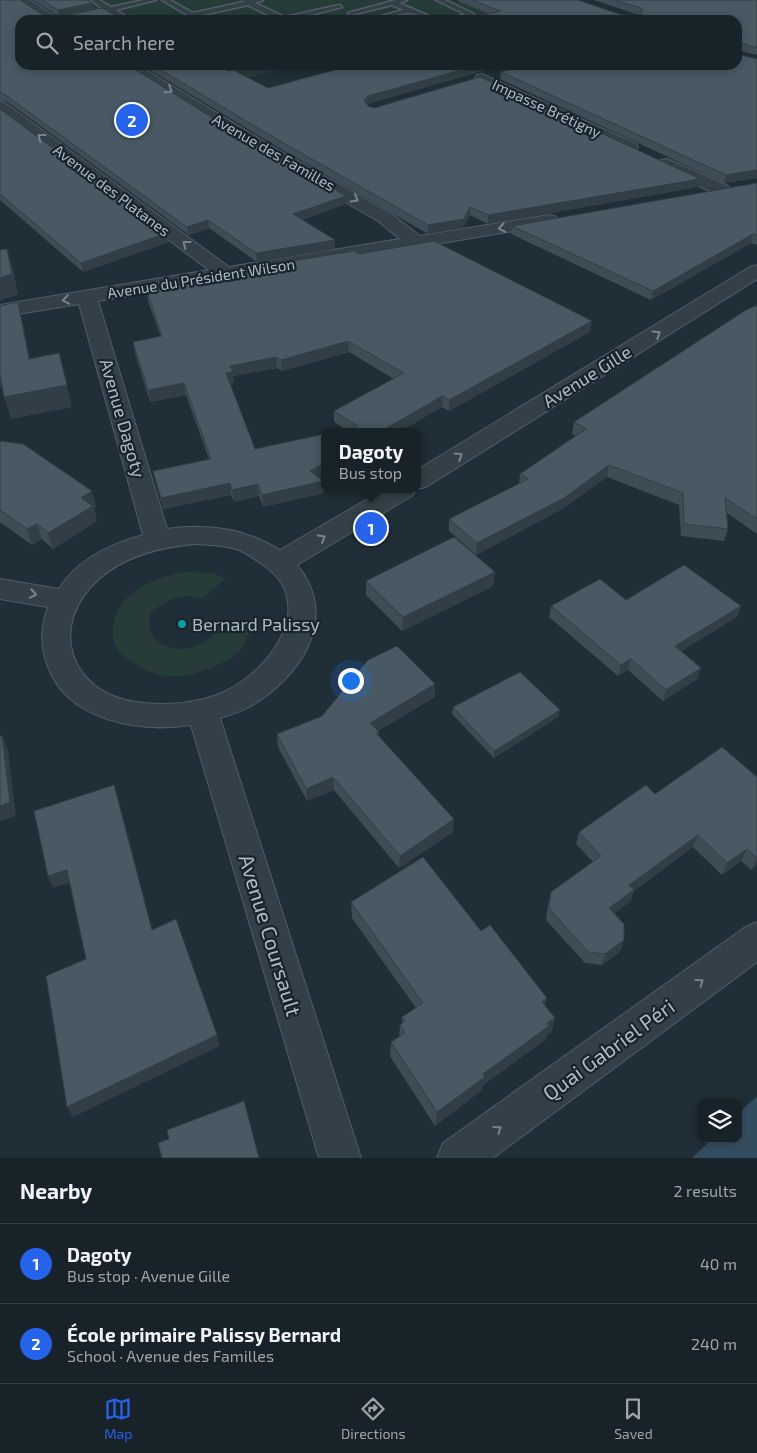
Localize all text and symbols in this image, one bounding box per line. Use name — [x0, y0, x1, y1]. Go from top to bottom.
search box — [15, 15, 742, 70]
icon: search — [33, 29, 61, 57]
text: Search here — [73, 31, 175, 54]
street label: Impasse Brétigny — [490, 75, 604, 141]
one-way arrow — [164, 84, 173, 94]
pin: 2 — [116, 101, 148, 139]
street label: Avenue des Familles — [209, 110, 339, 194]
one-way arrow — [37, 134, 47, 143]
street label: Avenue des Platanes — [50, 140, 174, 240]
one-way arrow — [349, 193, 358, 203]
one-way arrow — [498, 222, 506, 232]
one-way arrow — [183, 242, 192, 250]
street label: Avenue du Président Wilson — [106, 254, 296, 302]
one-way arrow — [61, 295, 70, 305]
one-way arrow — [651, 330, 660, 340]
street label: Avenue Gille — [539, 340, 635, 412]
street label: Avenue Dagoty — [96, 356, 151, 480]
popup — [321, 428, 421, 493]
text: Dagoty — [339, 440, 403, 463]
one-way arrow — [453, 453, 462, 462]
text: Bus stop — [339, 463, 402, 482]
pin: 1 — [355, 509, 387, 547]
one-way arrow — [317, 535, 326, 545]
one-way arrow — [28, 588, 37, 598]
place label: Bernard Palissy — [192, 613, 320, 635]
marker: Bernard Palissy — [176, 618, 188, 630]
your location — [338, 668, 364, 694]
street label: Avenue Coursault — [235, 851, 307, 1019]
one-way arrow — [694, 979, 704, 988]
street label: Quai Gabriel Péri — [537, 993, 679, 1106]
map controls — [697, 1098, 742, 1143]
button: layers — [697, 1098, 742, 1143]
one-way arrow — [492, 1126, 502, 1135]
text: Nearby — [20, 1178, 92, 1203]
text: 2 results — [674, 1181, 737, 1200]
text: Dagoty — [67, 1243, 131, 1266]
text: 1 — [33, 1254, 39, 1273]
text: 40 m — [700, 1254, 737, 1273]
text: Bus stop · Avenue Gille — [67, 1266, 230, 1285]
text: École primaire Palissy Bernard — [67, 1323, 341, 1346]
text: 2 — [31, 1334, 41, 1353]
text: 240 m — [691, 1334, 737, 1353]
text: School · Avenue des Familles — [67, 1346, 274, 1365]
tab: Map — [104, 1395, 132, 1442]
tab: Directions — [341, 1395, 406, 1442]
tab: Saved — [614, 1395, 653, 1442]

